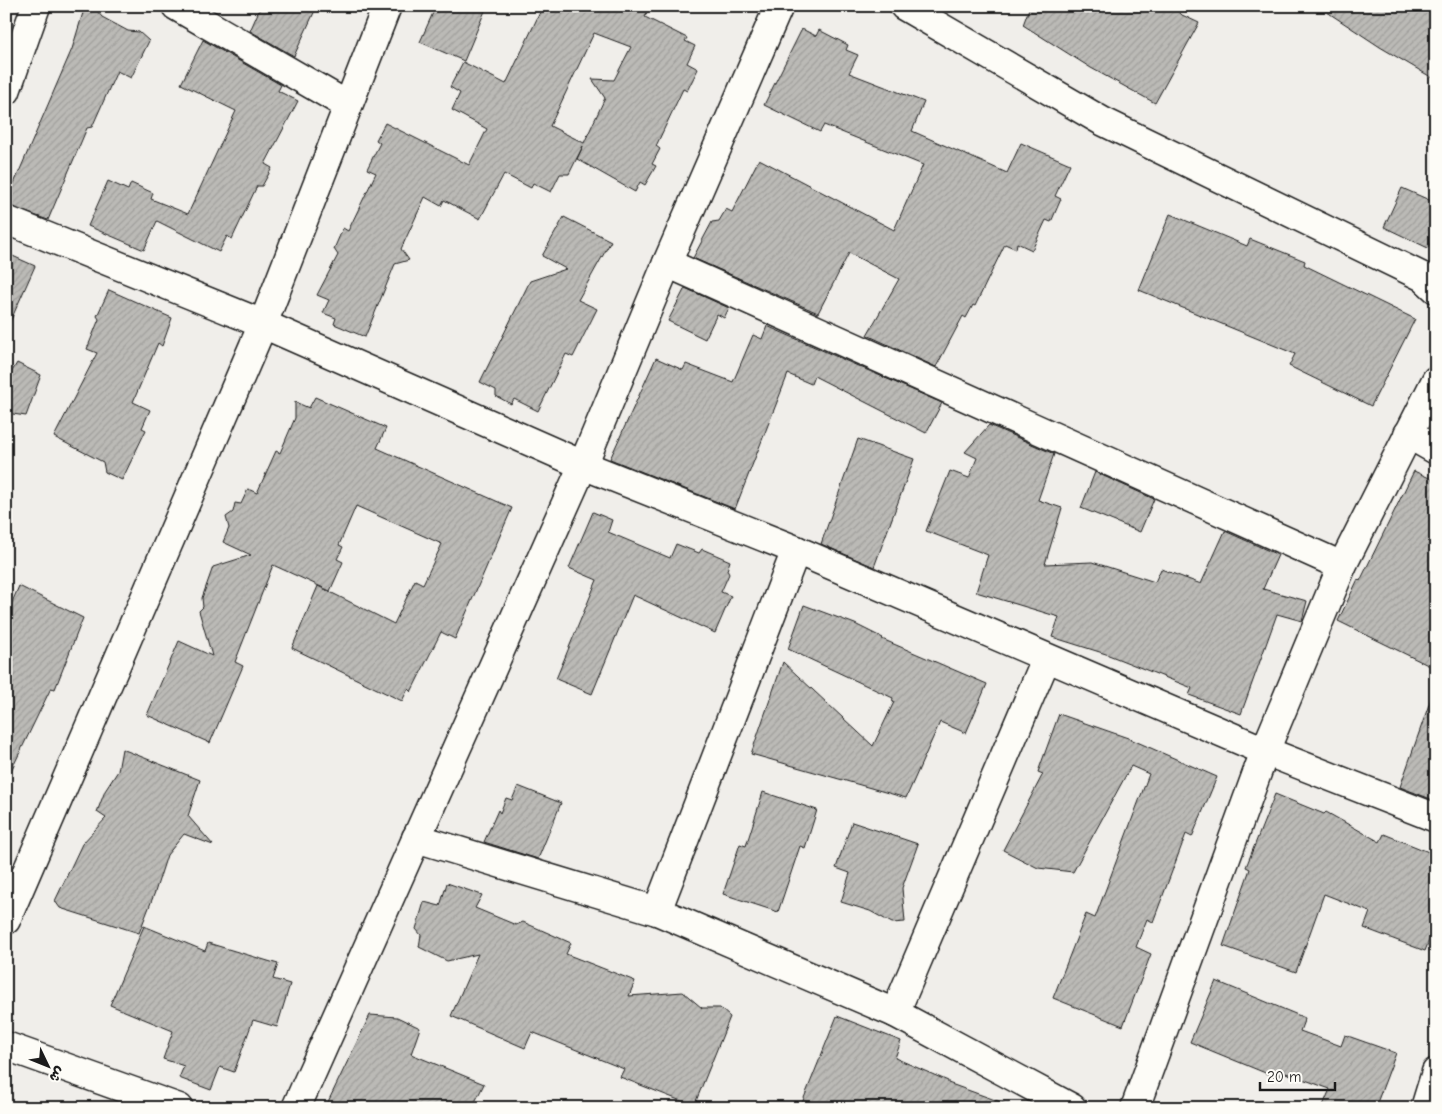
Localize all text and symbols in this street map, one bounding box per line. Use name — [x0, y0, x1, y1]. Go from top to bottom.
north arrow — [22, 1042, 72, 1092]
scale bar — [1260, 1059, 1334, 1091]
text: ش — [46, 1063, 69, 1086]
text: 20 m — [1267, 1068, 1301, 1086]

